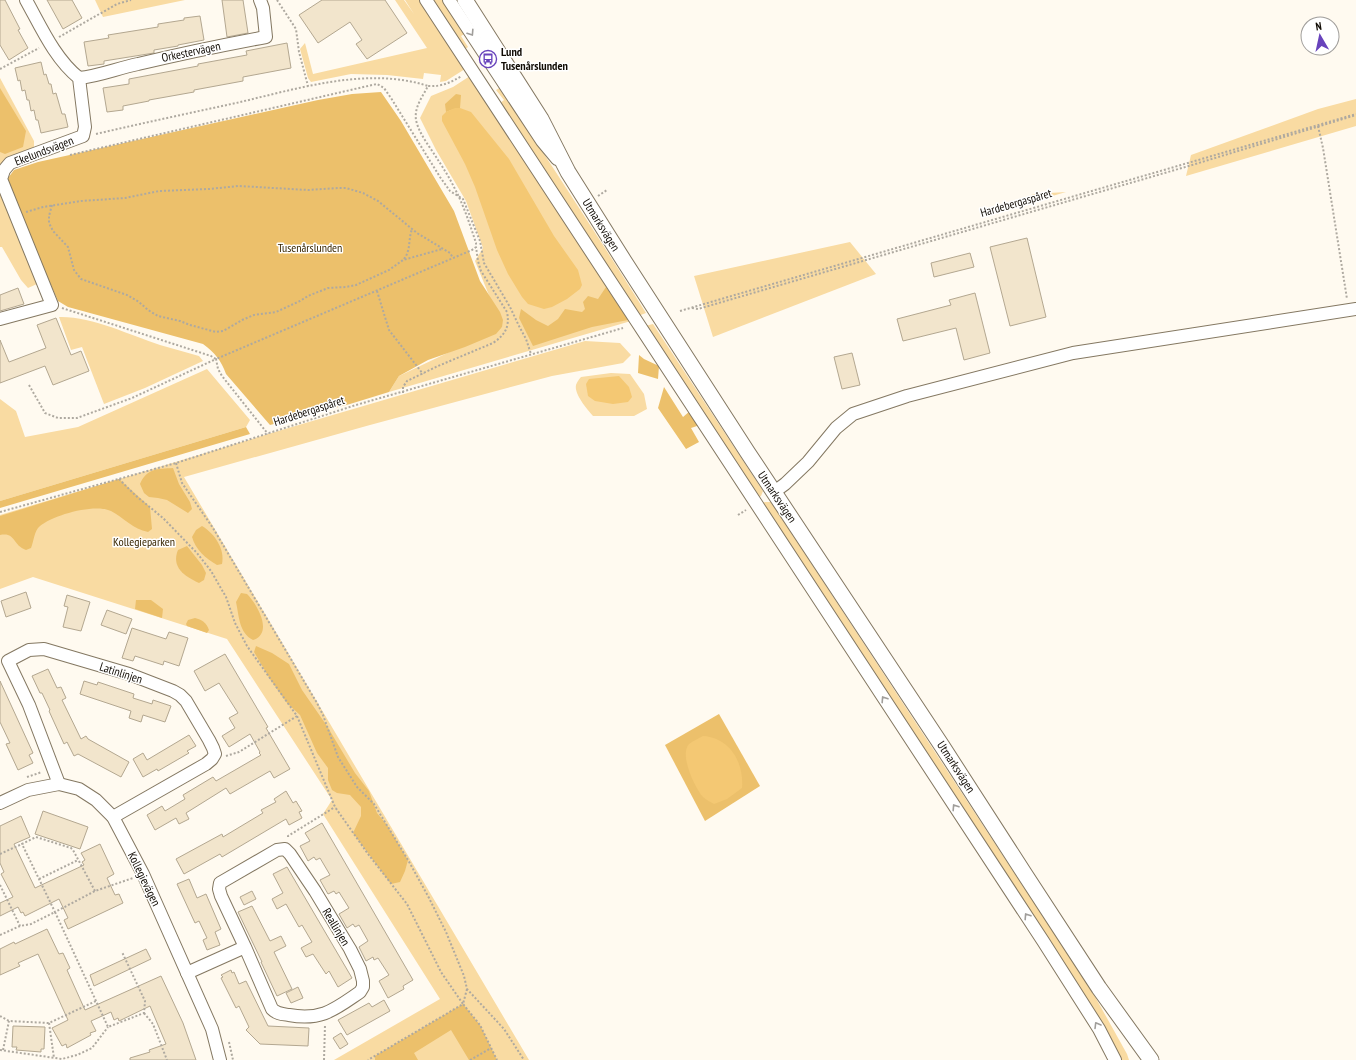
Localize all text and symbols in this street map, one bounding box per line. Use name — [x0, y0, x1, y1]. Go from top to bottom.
north arrow — [1300, 16, 1340, 56]
text: N — [1314, 19, 1323, 34]
one-way arrow — [466, 28, 473, 35]
street label: Orkestervägen — [160, 38, 222, 65]
place label: Lund Tusenårslunden — [501, 44, 568, 73]
bus stop icon: Lund Tusenårslunden — [478, 49, 498, 69]
street label: Ekelundsvägen — [12, 132, 75, 169]
street label: Hardebergaspåret — [978, 185, 1054, 220]
street label: Utmarksvägen — [579, 196, 623, 254]
park label: Tusenårslunden — [278, 240, 342, 255]
street label: Hardebergaspåret — [271, 392, 347, 429]
street label: Utmarksvägen — [755, 468, 800, 525]
park label: Kollegieparken — [113, 534, 175, 549]
street label: Latinlinjen — [98, 659, 145, 686]
one-way arrow — [881, 696, 889, 703]
street label: Utmarksvägen — [934, 738, 979, 796]
one-way arrow — [953, 805, 960, 812]
street label: Kollegievägen — [125, 849, 164, 908]
street label: Reallinjen — [319, 905, 354, 948]
one-way arrow — [1024, 913, 1032, 920]
one-way arrow — [1094, 1022, 1102, 1029]

